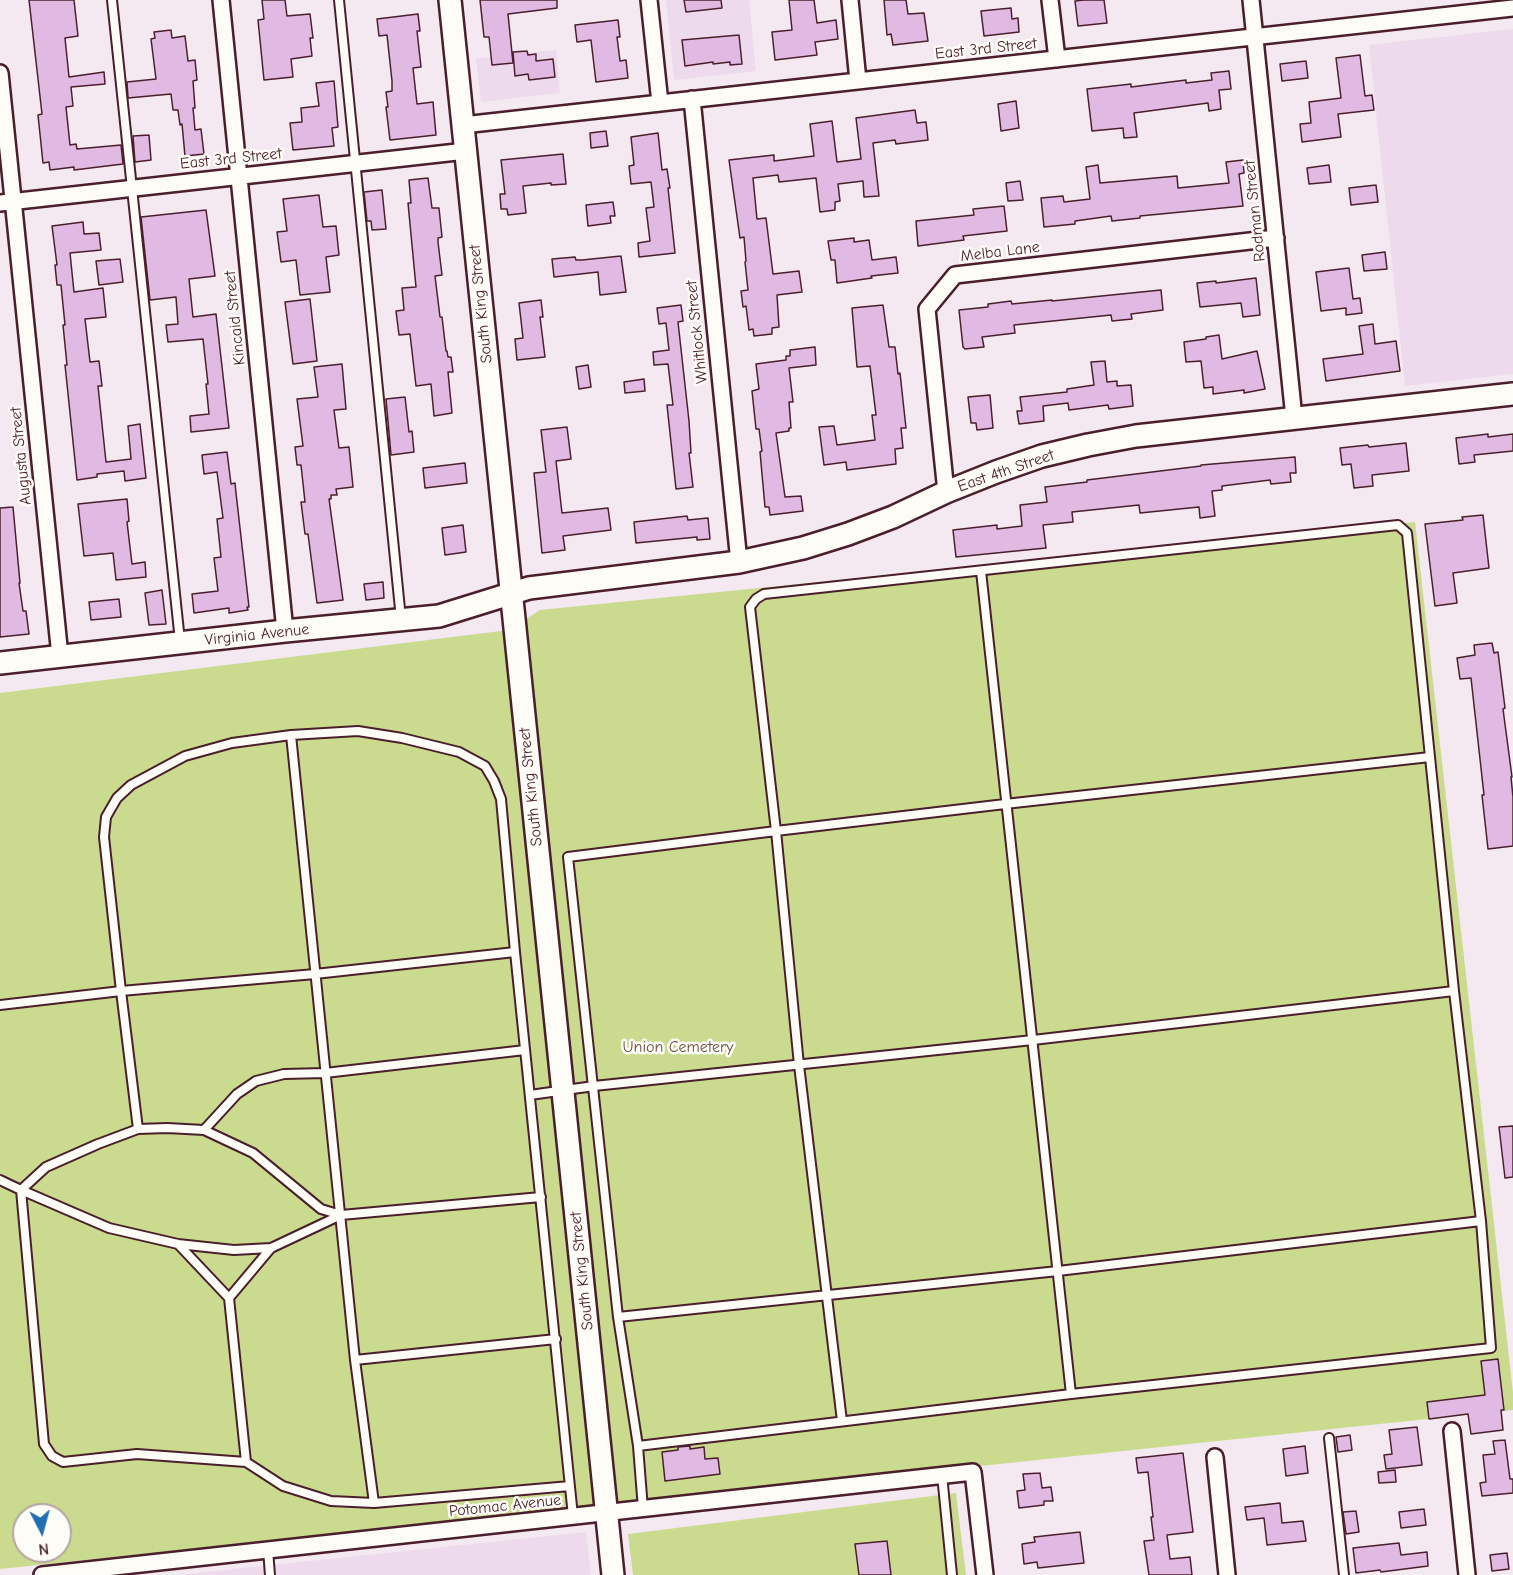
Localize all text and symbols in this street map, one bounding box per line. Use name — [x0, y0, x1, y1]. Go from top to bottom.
street label: East 3rd Street — [934, 34, 1038, 64]
street label: East 3rd Street — [179, 144, 283, 174]
street label: Rodman Street — [1240, 159, 1270, 263]
street label: Melba Lane — [959, 238, 1041, 266]
street label: South King Street — [465, 244, 497, 364]
street label: Kincaid Street — [220, 270, 250, 366]
street label: Whitlock Street — [682, 280, 712, 384]
street label: Augusta Street — [6, 406, 36, 506]
street label: East 4th Street — [955, 446, 1057, 496]
street label: Virginia Avenue — [204, 620, 310, 650]
street label: South King Street — [515, 727, 547, 847]
park label: Union Cemetery — [623, 1037, 733, 1057]
street label: South King Street — [566, 1211, 598, 1331]
street label: Potomac Avenue — [448, 1491, 562, 1521]
north arrow — [12, 1503, 72, 1563]
text: N — [38, 1539, 50, 1558]

